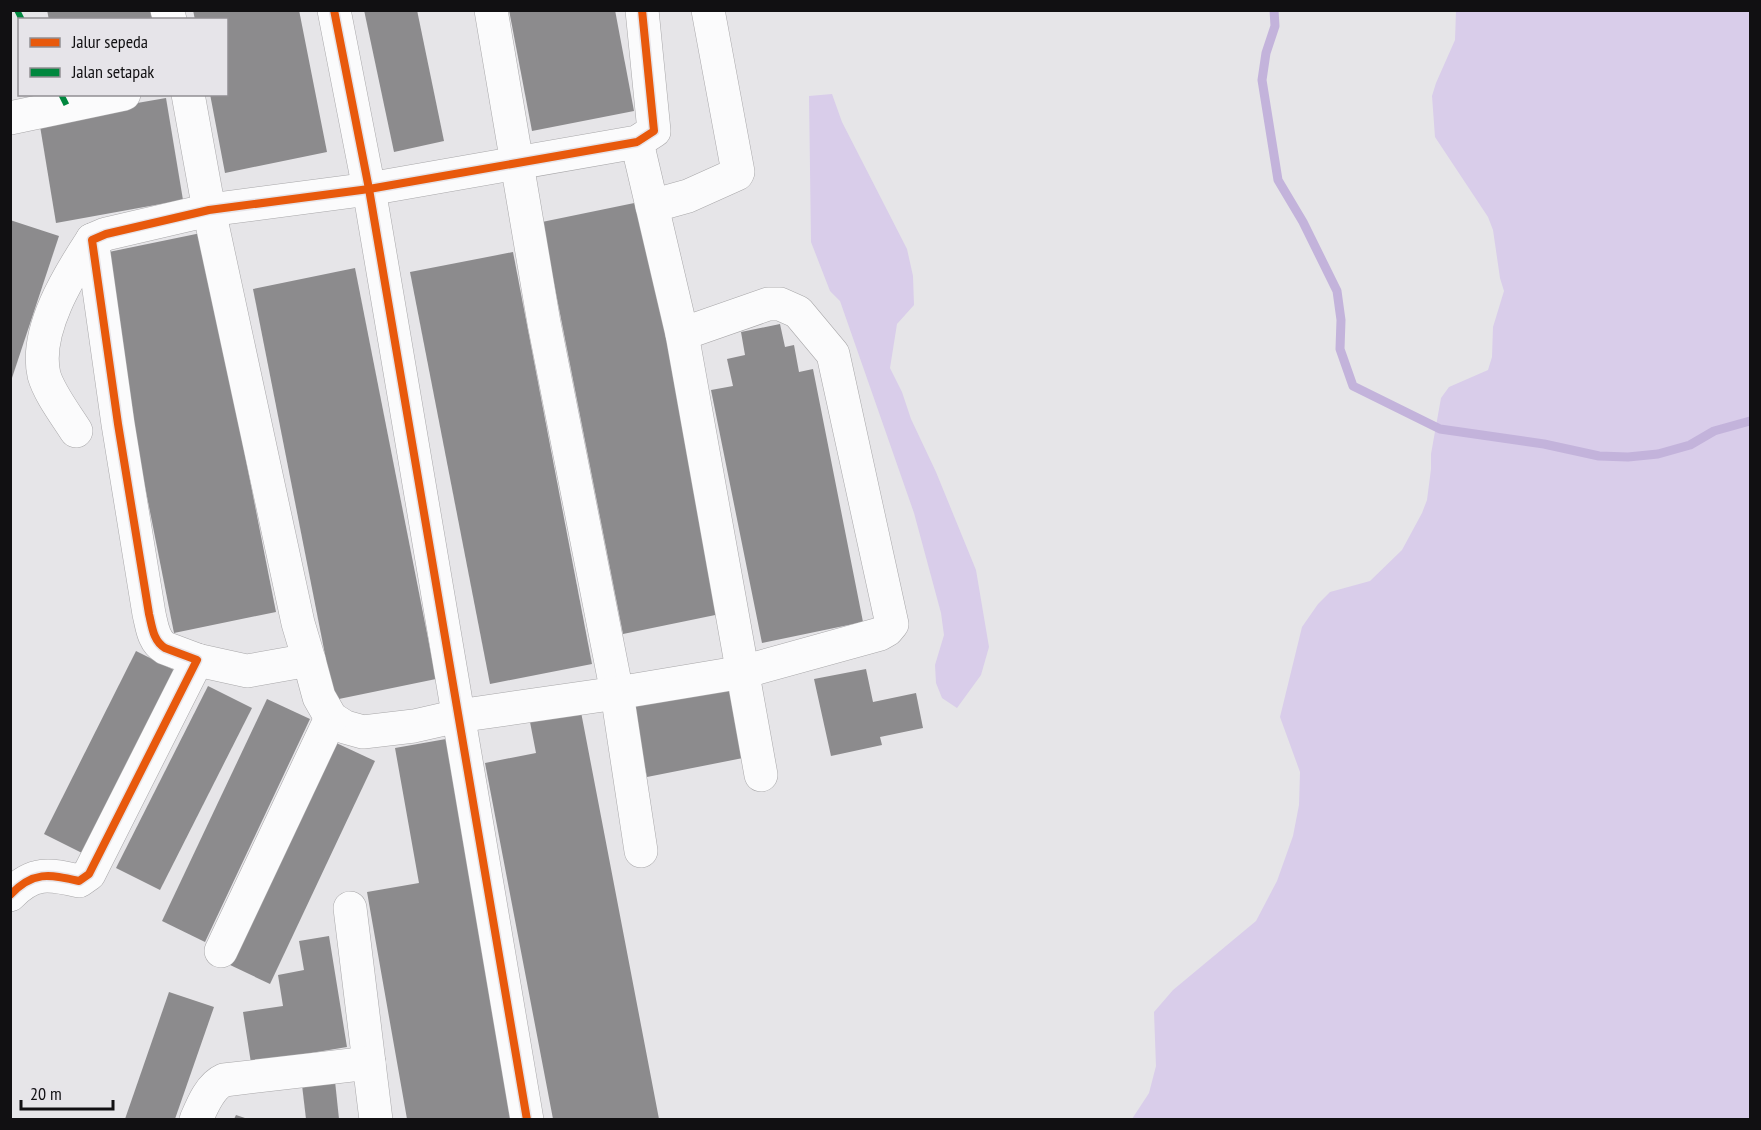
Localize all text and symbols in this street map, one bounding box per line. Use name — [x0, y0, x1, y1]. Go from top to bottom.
legend — [18, 18, 228, 96]
text: Jalur sepeda — [71, 30, 148, 53]
text: Jalan setapak — [71, 60, 154, 83]
scale bar — [21, 1073, 112, 1111]
text: 20 m — [30, 1082, 62, 1105]

